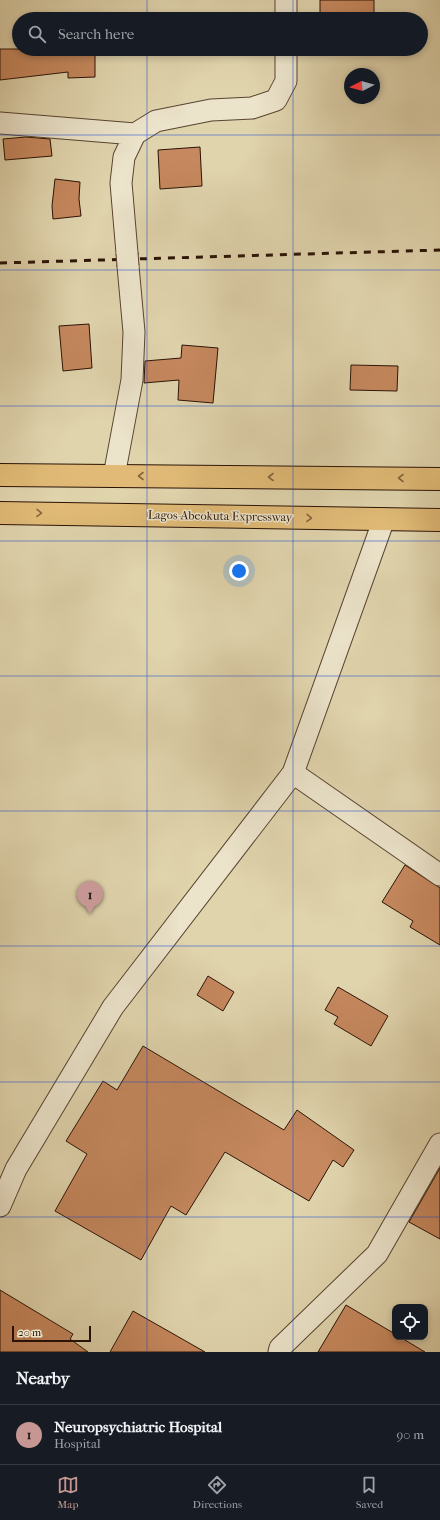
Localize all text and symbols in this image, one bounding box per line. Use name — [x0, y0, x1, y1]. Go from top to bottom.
search box — [12, 12, 428, 56]
icon: search — [26, 23, 48, 45]
text: Search here — [58, 25, 134, 43]
north arrow — [344, 68, 380, 104]
one-way arrow — [138, 472, 144, 480]
one-way arrow — [268, 473, 274, 481]
one-way arrow — [398, 474, 404, 482]
street label: Lagos-Abeokuta Expressway — [148, 508, 293, 524]
one-way arrow — [36, 509, 42, 517]
one-way arrow — [306, 514, 312, 522]
your location — [229, 561, 249, 581]
pin: 1 — [77, 881, 103, 914]
map controls — [392, 1304, 428, 1340]
button: locate — [392, 1304, 428, 1340]
scale bar — [12, 1324, 91, 1343]
text: 20 m — [18, 1326, 41, 1339]
text: Nearby — [16, 1368, 70, 1388]
text: Neuropsychiatric Hospital — [54, 1418, 222, 1436]
text: 1 — [27, 1427, 31, 1442]
text: 90 m — [396, 1427, 424, 1442]
text: Hospital — [54, 1436, 101, 1451]
tab: Map — [57, 1474, 79, 1511]
tab: Directions — [193, 1474, 242, 1511]
tab: Saved — [356, 1474, 383, 1511]

